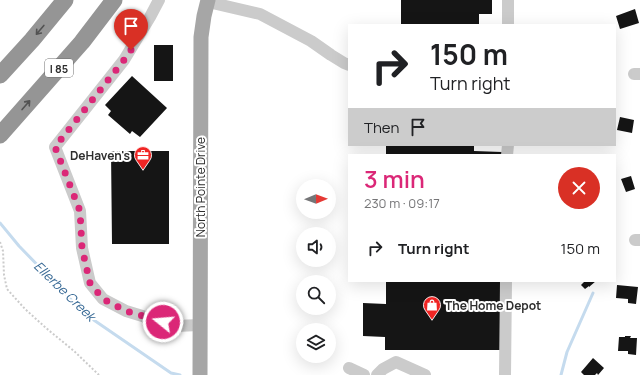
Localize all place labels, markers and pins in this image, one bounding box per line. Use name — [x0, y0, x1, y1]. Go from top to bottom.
pin — [114, 9, 148, 50]
office icon: DeHaven's — [133, 145, 153, 170]
place label: DeHaven's — [70, 147, 130, 164]
shop icon: The Home Depot — [422, 295, 442, 320]
place label: The Home Depot — [445, 297, 541, 314]

